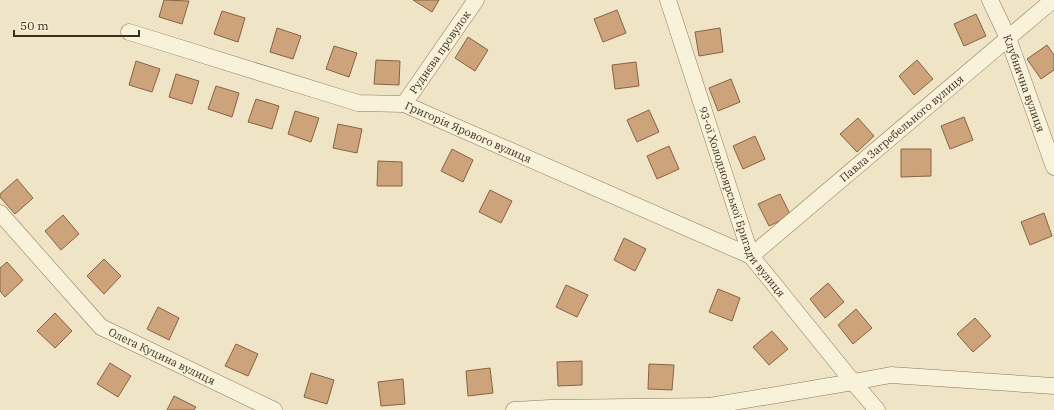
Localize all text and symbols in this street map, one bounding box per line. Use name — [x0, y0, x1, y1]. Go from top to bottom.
street label: Руднєва провулок — [406, 7, 474, 97]
scale bar — [14, 12, 139, 38]
text: 50 m — [20, 18, 49, 33]
street label: Клубнична вулиця — [1000, 32, 1048, 134]
street label: Павла Загребельного вулиця — [837, 72, 967, 185]
street label: Григорія Ярового вулиця — [403, 98, 534, 166]
street label: 93-ої Холодноярської Бригади вулиця — [696, 105, 788, 300]
street label: Олега Куцина вулиця — [106, 325, 218, 388]

